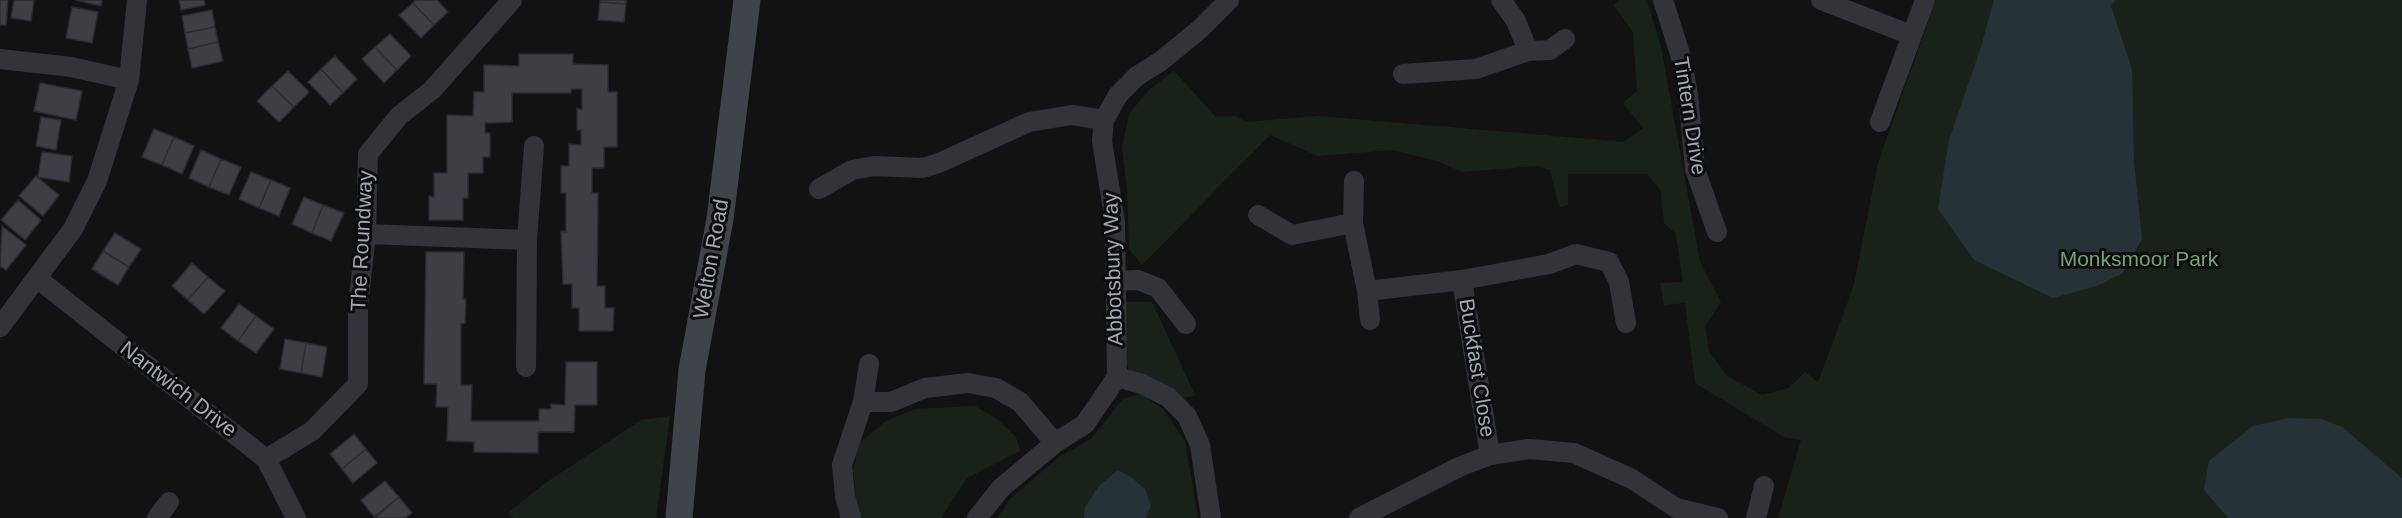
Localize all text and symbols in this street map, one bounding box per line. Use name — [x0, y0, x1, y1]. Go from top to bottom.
street label: Tintern Drive — [1667, 55, 1711, 177]
street label: The Roundway — [347, 170, 379, 312]
street label: Abbotsbury Way — [1099, 192, 1129, 346]
street label: Welton Road — [689, 197, 735, 321]
park label: Monksmoor Park — [2060, 247, 2218, 273]
street label: Buckfast Close — [1453, 297, 1499, 439]
street label: Nantwich Drive — [115, 337, 241, 443]

